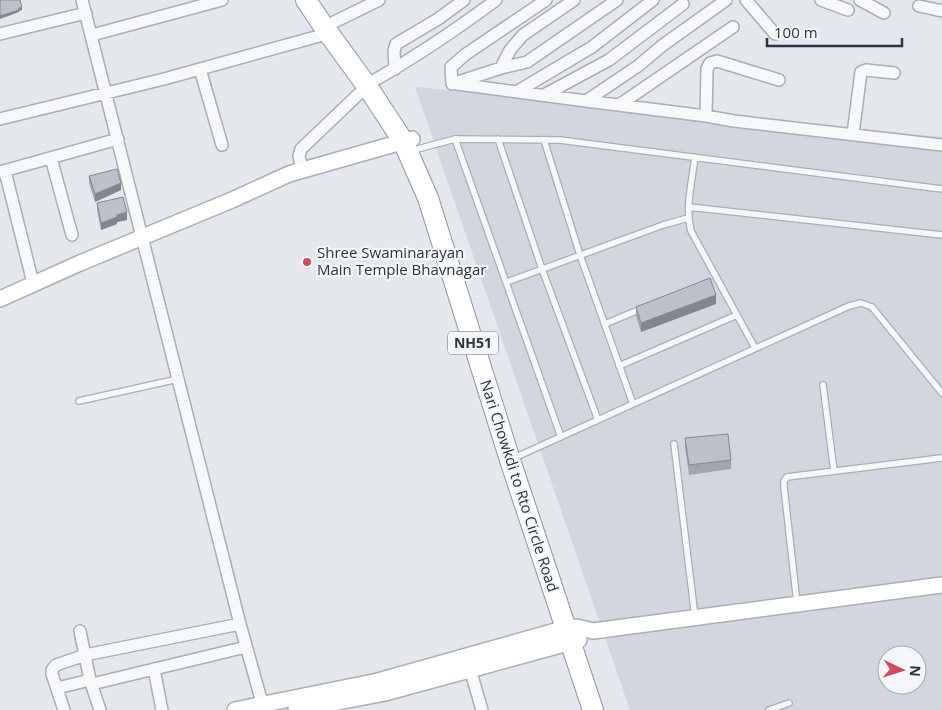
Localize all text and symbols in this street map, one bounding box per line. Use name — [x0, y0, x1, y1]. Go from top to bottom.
scale bar — [767, 15, 902, 47]
text: 100 m — [774, 22, 818, 42]
place label: Shree Swaminarayan Main Temple Bhavnagar — [317, 242, 486, 279]
marker: Shree Swaminarayan Main Temple Bhavnagar — [301, 256, 313, 268]
road number: NH51 — [448, 332, 498, 354]
street label: Nari Chowkdi to Rto Circle Road — [476, 377, 564, 594]
north arrow — [877, 645, 927, 695]
text: N — [906, 665, 925, 677]

